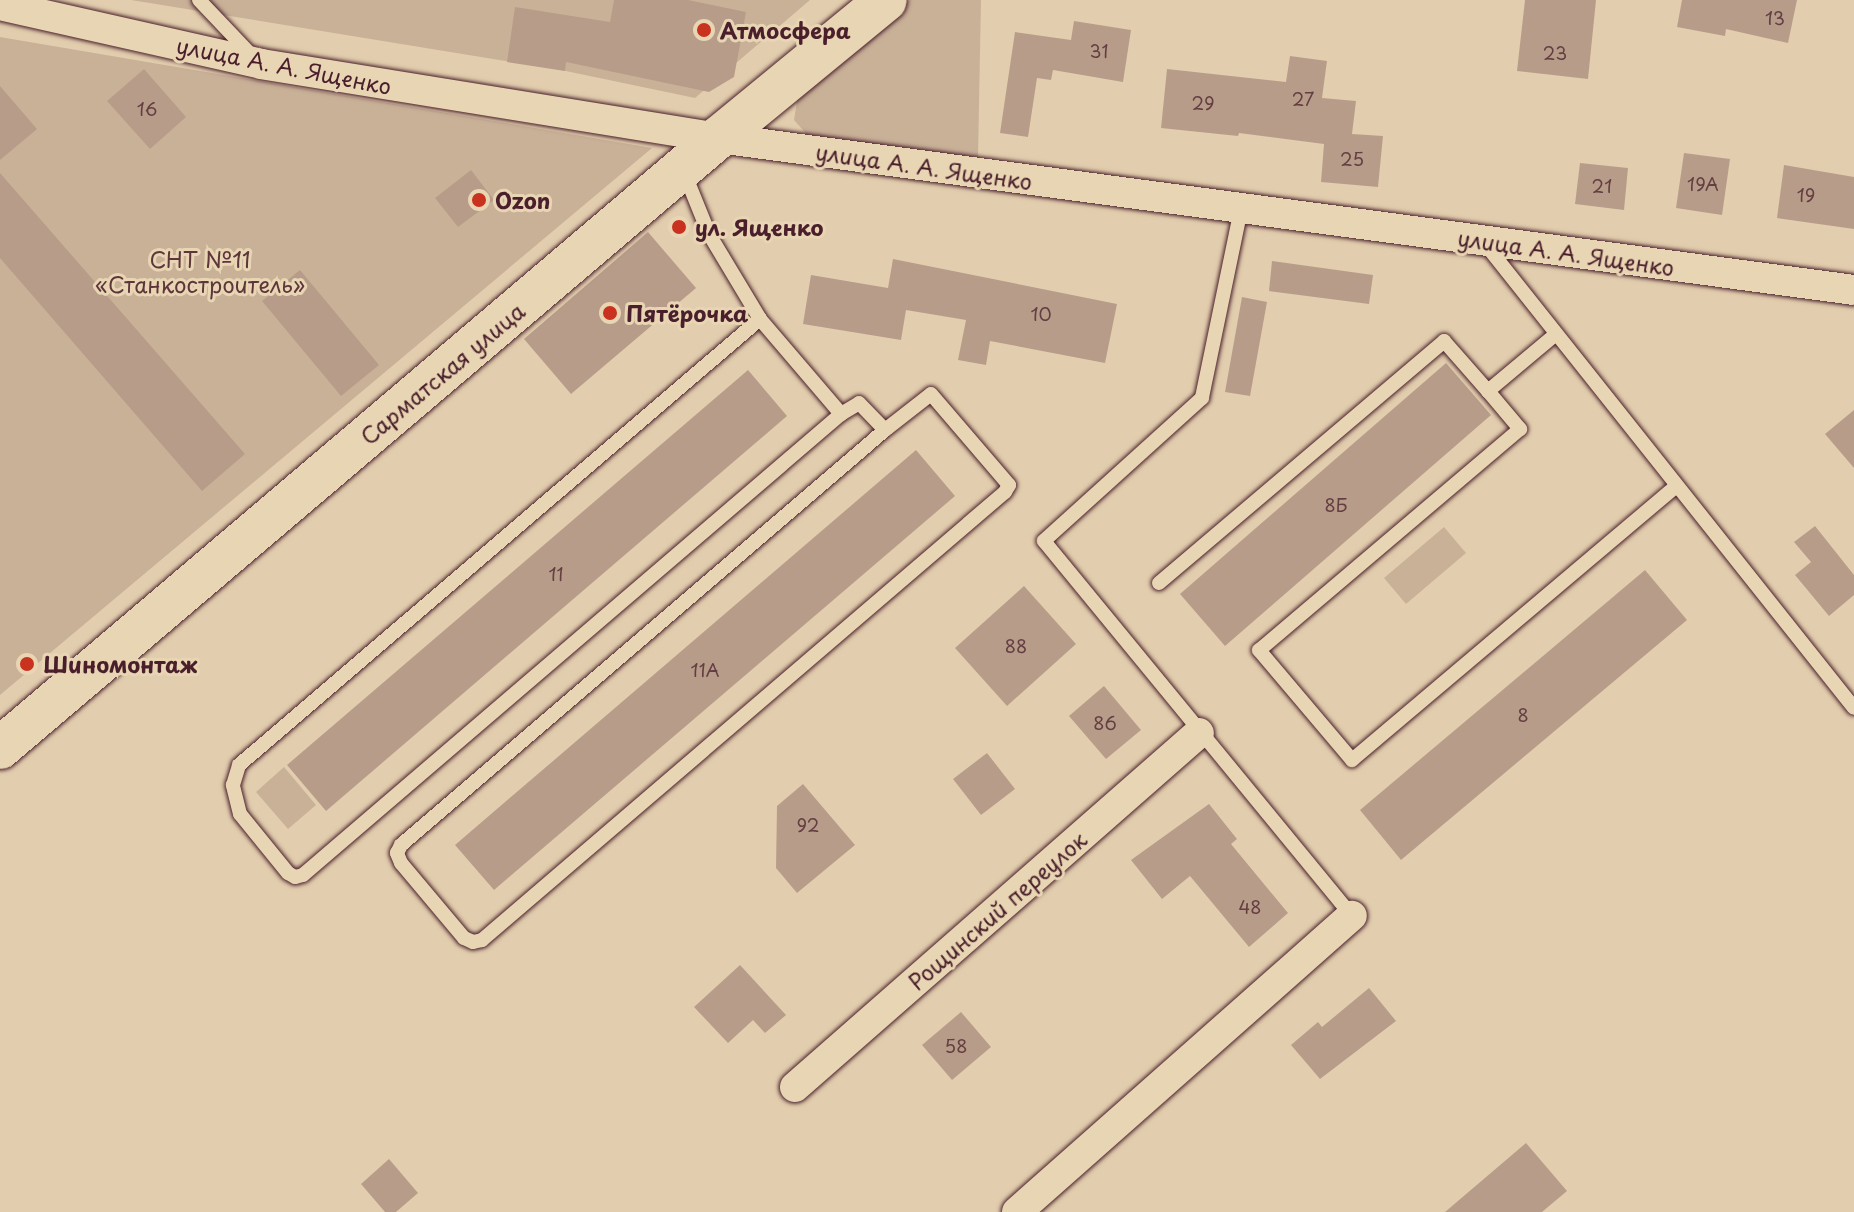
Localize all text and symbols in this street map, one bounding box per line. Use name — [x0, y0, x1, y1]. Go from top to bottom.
house number: 13 — [1765, 7, 1785, 29]
place label: Атмосфера — [720, 17, 851, 43]
marker: Атмосфера — [695, 21, 713, 39]
street label: улица А. А. Ященко — [174, 31, 394, 99]
house number: 31 — [1090, 40, 1108, 62]
house number: 23 — [1543, 42, 1567, 64]
house number: 27 — [1292, 88, 1314, 110]
house number: 29 — [1192, 92, 1214, 114]
house number: 16 — [137, 98, 157, 120]
street label: улица А. А. Ященко — [814, 138, 1034, 194]
house number: 25 — [1340, 148, 1364, 170]
house number: 19А — [1687, 173, 1719, 195]
house number: 21 — [1592, 175, 1612, 197]
house number: 19 — [1797, 184, 1815, 206]
place label: Ozon — [495, 187, 550, 213]
marker: Ozon — [470, 191, 488, 209]
place label: ул. Ященко — [695, 214, 824, 240]
marker: ул. Ященко — [670, 218, 688, 236]
street label: улица А. А. Ященко — [1456, 224, 1676, 280]
park label: СНТ №11 «Станкостроитель» — [95, 245, 305, 296]
street label: Сарматская улица — [354, 296, 530, 450]
place label: Пятёрочка — [626, 300, 748, 326]
house number: 10 — [1030, 303, 1052, 325]
marker: Пятёрочка — [601, 304, 619, 322]
house number: 8Б — [1325, 494, 1347, 516]
house number: 11 — [548, 563, 564, 585]
house number: 88 — [1005, 635, 1027, 657]
place label: Шиномонтаж — [43, 651, 197, 677]
marker: Шиномонтаж — [18, 655, 36, 673]
house number: 11А — [691, 659, 719, 681]
house number: 8 — [1517, 704, 1529, 726]
house number: 86 — [1093, 712, 1117, 734]
house number: 92 — [797, 814, 819, 836]
street label: Рощинский переулок — [903, 826, 1091, 994]
house number: 48 — [1238, 896, 1262, 918]
house number: 58 — [945, 1035, 967, 1057]

